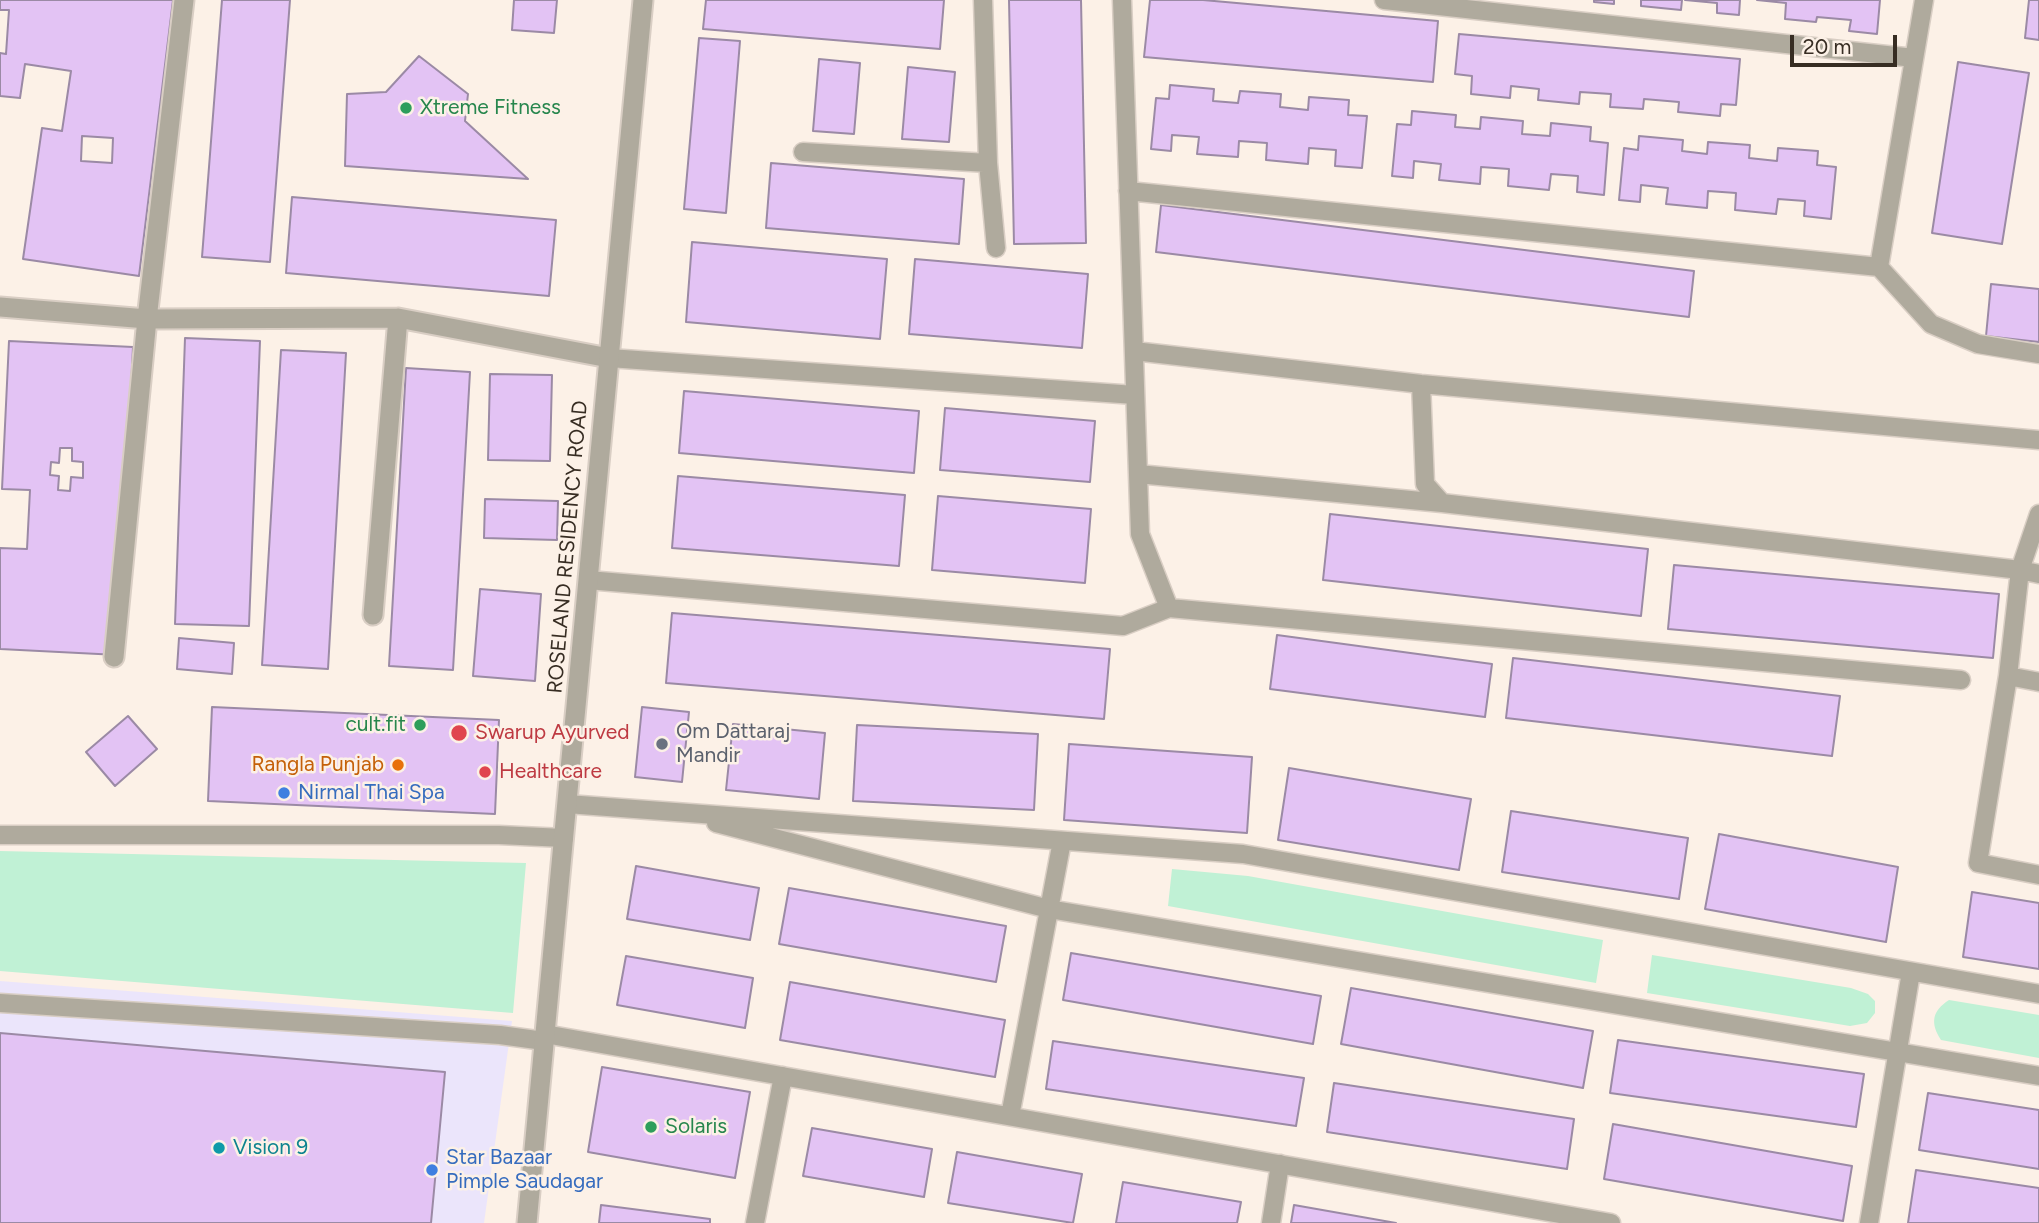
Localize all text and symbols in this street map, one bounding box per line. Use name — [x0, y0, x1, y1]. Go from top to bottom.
scale bar — [1794, 21, 1901, 65]
text: 20 m — [1803, 34, 1851, 59]
place label: Xtreme Fitness — [420, 95, 561, 121]
marker: Xtreme Fitness — [398, 100, 414, 116]
street label: ROSELAND RESIDENCY ROAD — [543, 399, 593, 695]
place label: cult.fit — [345, 712, 406, 738]
marker: cult.fit — [412, 717, 428, 733]
place label: Om Dattaraj Mandir — [676, 719, 791, 769]
place label: Swarup Ayurved — [475, 720, 630, 746]
marker: Swarup Ayurved — [449, 723, 469, 743]
marker: Om Dattaraj Mandir — [654, 736, 670, 752]
place label: Rangla Punjab — [251, 752, 384, 778]
marker: Rangla Punjab — [390, 757, 406, 773]
place label: Healthcare — [499, 759, 602, 785]
marker: Healthcare — [477, 764, 493, 780]
place label: Nirmal Thai Spa — [298, 780, 445, 806]
marker: Nirmal Thai Spa — [276, 785, 292, 801]
place label: Solaris — [665, 1114, 727, 1140]
marker: Solaris — [643, 1119, 659, 1135]
place label: Vision 9 — [233, 1135, 308, 1161]
marker: Vision 9 — [211, 1140, 227, 1156]
place label: Star Bazaar Pimple Saudagar — [446, 1145, 603, 1195]
marker: Star Bazaar Pimple Saudagar — [424, 1162, 440, 1178]

